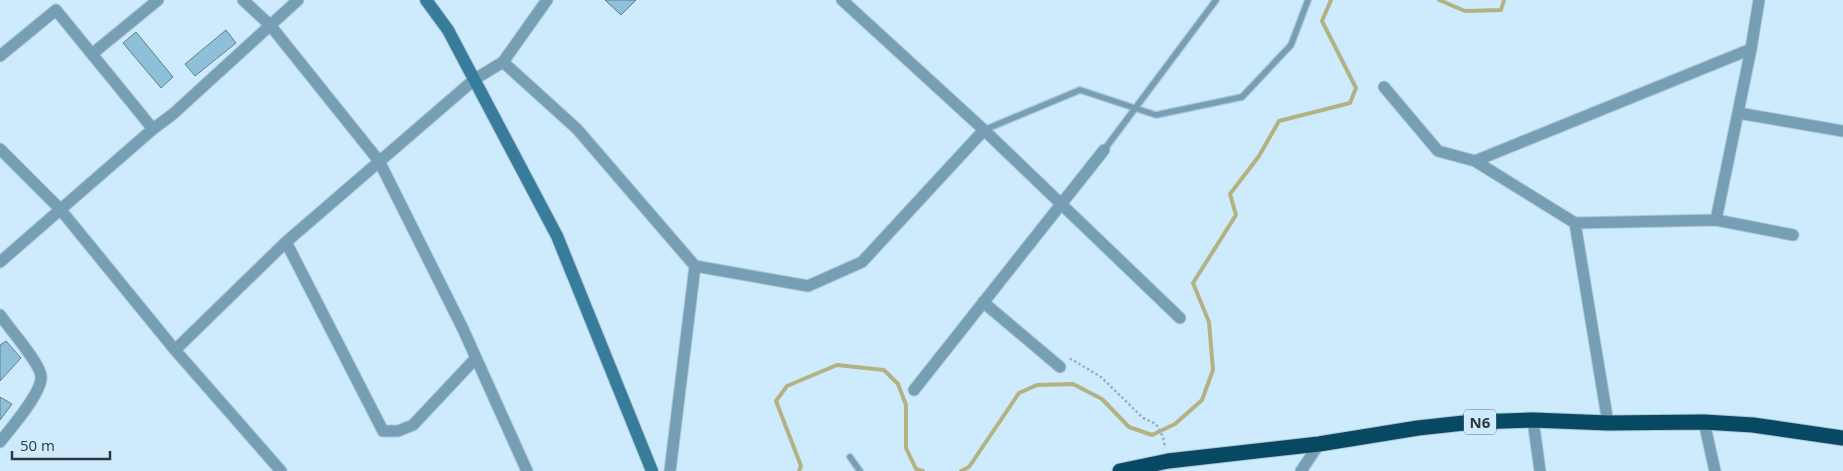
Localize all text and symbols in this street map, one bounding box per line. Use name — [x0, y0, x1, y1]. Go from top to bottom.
road number: N6 — [1464, 410, 1496, 434]
scale bar — [12, 428, 110, 460]
text: 50 m — [20, 435, 55, 455]

